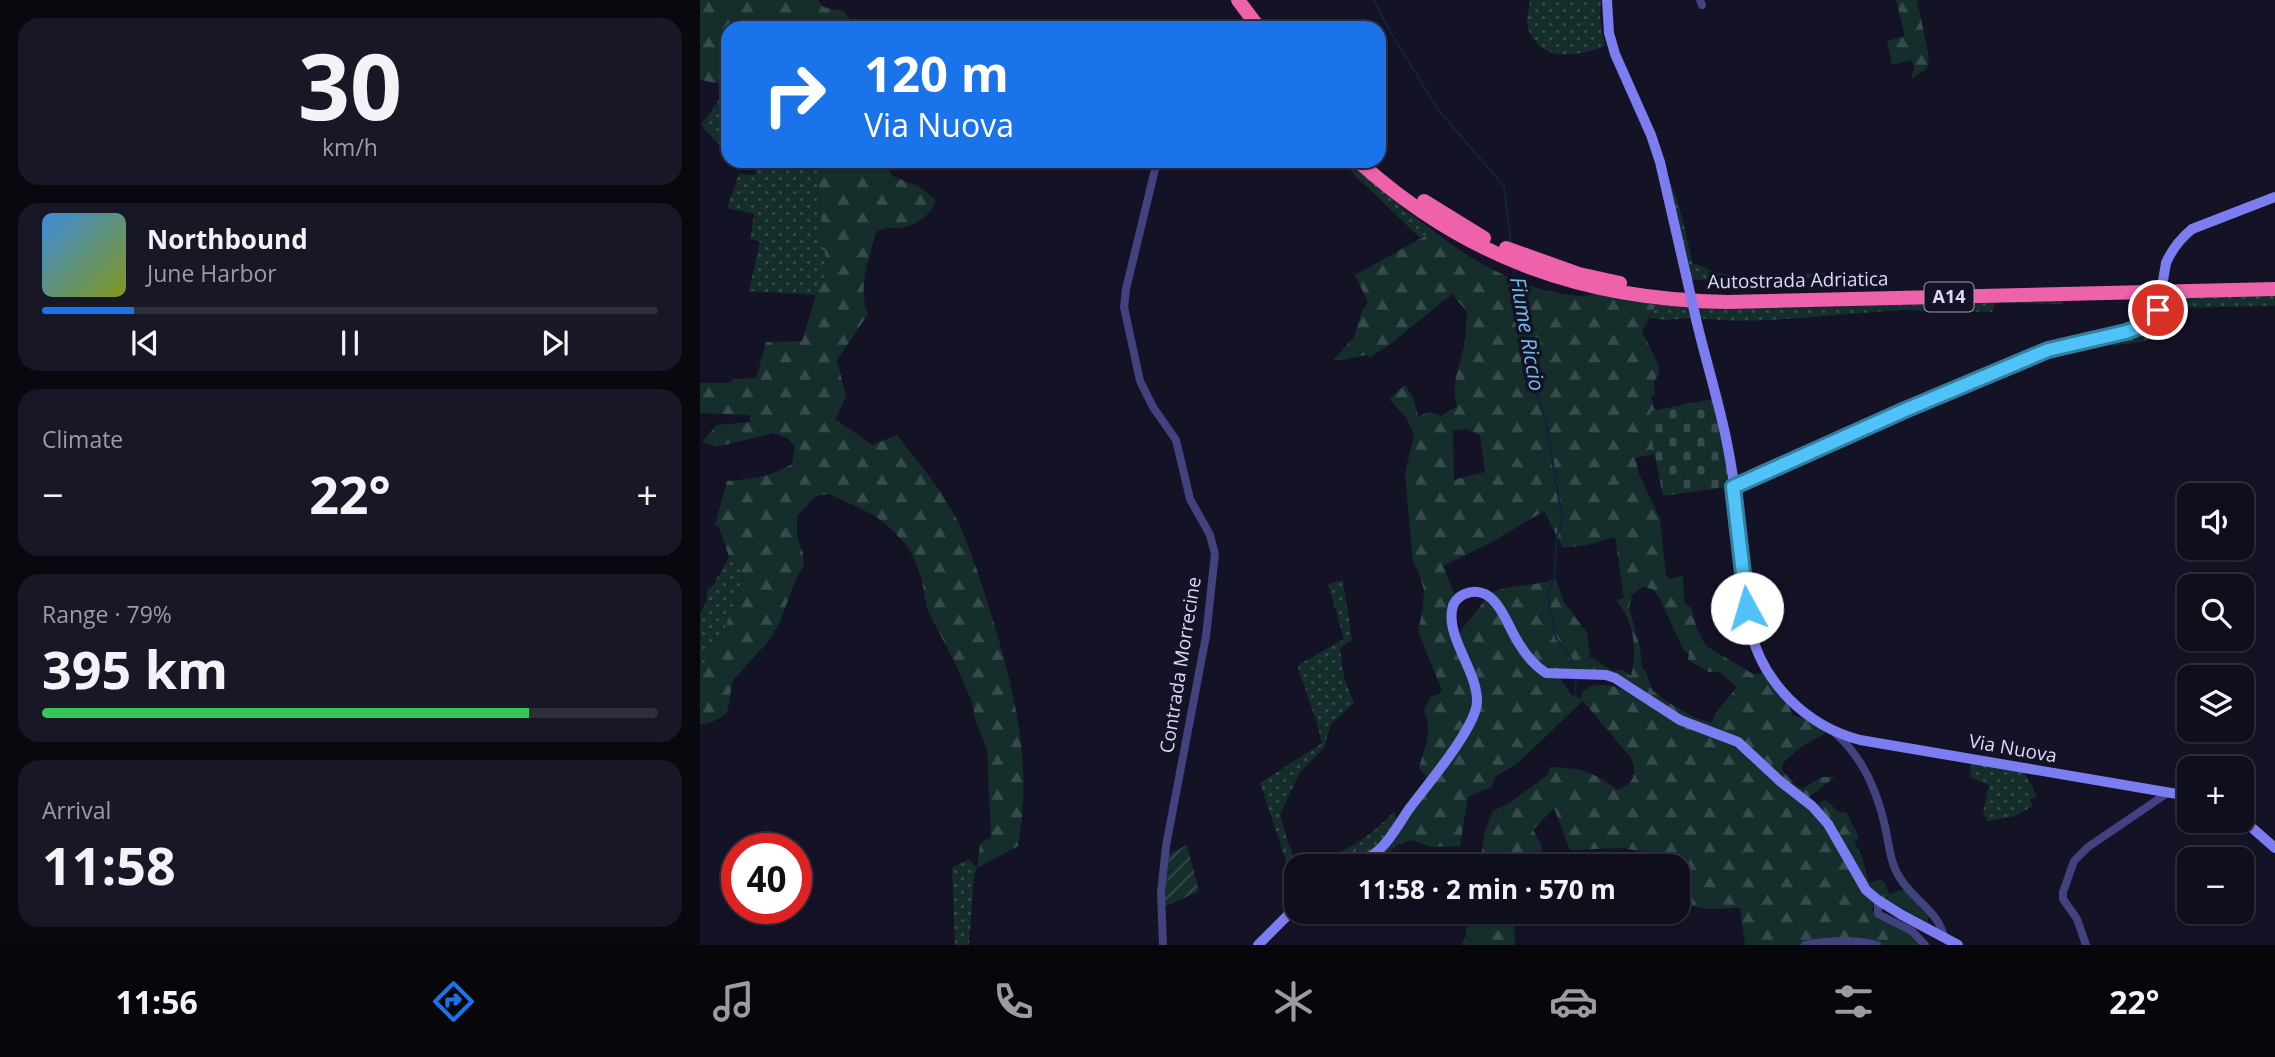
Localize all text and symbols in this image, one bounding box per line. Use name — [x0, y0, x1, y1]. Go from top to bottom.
text: 30 — [298, 23, 402, 147]
text: 120 m — [864, 40, 1009, 106]
icon: right — [749, 49, 840, 140]
text: Via Nuova — [864, 103, 1014, 146]
text: km/h — [322, 131, 378, 163]
text: Northbound — [147, 221, 308, 257]
text: June Harbor — [147, 257, 277, 289]
street label: Autostrada Adriatica — [1707, 265, 1889, 295]
water label: Fiume Riccio — [1504, 275, 1552, 393]
pin — [2128, 280, 2188, 340]
road number: A14 — [1924, 282, 1974, 312]
icon: arrive — [2139, 291, 2177, 329]
icon: previous — [126, 324, 164, 362]
icon: pause — [331, 324, 369, 362]
icon: next — [536, 324, 574, 362]
text: Climate — [42, 423, 123, 455]
text: 22° — [309, 458, 391, 529]
text: − — [42, 468, 64, 520]
text: + — [636, 468, 658, 520]
map controls — [2177, 483, 2254, 924]
button: sound — [2177, 483, 2254, 560]
position arrow — [1710, 571, 1784, 645]
button: search — [2177, 574, 2254, 651]
street label: Contrada Morrecine — [1153, 575, 1207, 755]
text: Range · 79% — [42, 598, 172, 630]
text: 395 km — [42, 633, 228, 704]
button: layers — [2177, 665, 2254, 742]
street label: Via Nuova — [1967, 727, 2059, 769]
button: + — [2177, 756, 2254, 833]
text: Arrival — [42, 794, 111, 826]
text: 11:58 — [42, 829, 176, 900]
speed limit sign: 40 — [721, 833, 812, 924]
button: − — [2177, 847, 2254, 924]
text: 11:58 · 2 min · 570 m — [1358, 871, 1616, 907]
icon: directions — [429, 977, 478, 1026]
icon: music — [709, 977, 758, 1026]
icon: phone — [989, 977, 1038, 1026]
icon: climate — [1269, 977, 1318, 1026]
icon: car — [1549, 977, 1598, 1026]
icon: filters — [1829, 977, 1878, 1026]
text: 11:56 — [116, 980, 198, 1023]
text: 22° — [2109, 980, 2159, 1023]

